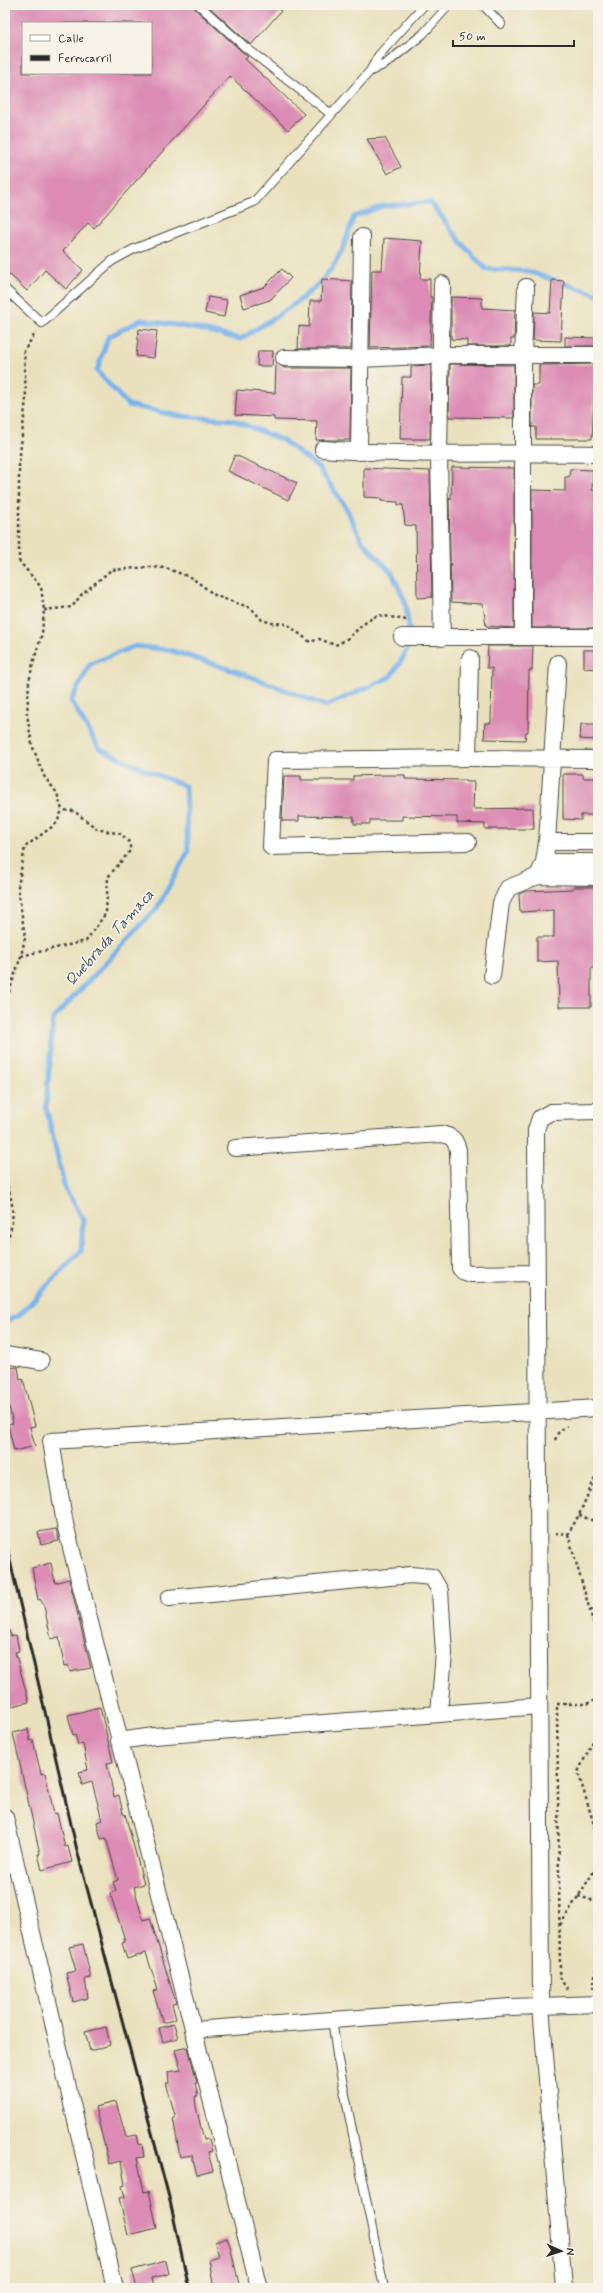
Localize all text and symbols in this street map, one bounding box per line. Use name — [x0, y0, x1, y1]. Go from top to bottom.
legend — [22, 22, 152, 74]
scale bar — [453, 22, 574, 48]
text: 50 m — [459, 29, 486, 45]
text: Calle — [58, 31, 84, 47]
text: Ferrocarril — [58, 51, 112, 67]
water label: Quebrada Tamaca — [61, 885, 159, 991]
north arrow — [541, 2231, 581, 2271]
text: N — [563, 2247, 577, 2255]

